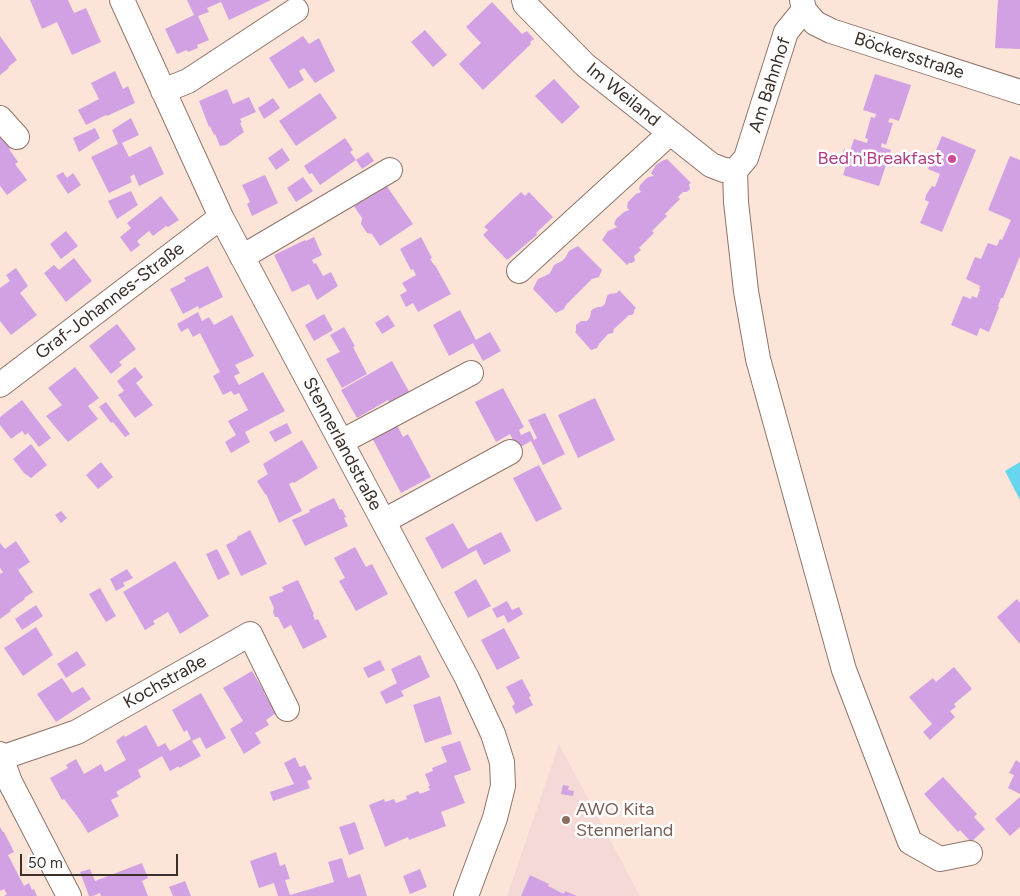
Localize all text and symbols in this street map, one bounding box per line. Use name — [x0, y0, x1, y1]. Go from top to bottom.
street label: Böckersstraße — [851, 28, 967, 84]
street label: Am Bahnhof — [744, 34, 796, 136]
street label: Im Weiland — [582, 59, 664, 131]
place label: Bed'n'Breakfast — [818, 148, 942, 170]
marker: Bed'n'Breakfast — [946, 153, 958, 165]
street label: Graf-Johannes-Straße — [31, 238, 189, 364]
street label: Stennerlandstraße — [298, 374, 386, 514]
street label: Kochstraße — [120, 650, 210, 714]
place label: AWO Kita Stennerland — [576, 799, 673, 842]
marker: AWO Kita Stennerland — [560, 814, 572, 826]
scale bar — [22, 844, 180, 876]
text: 50 m — [28, 854, 63, 872]

